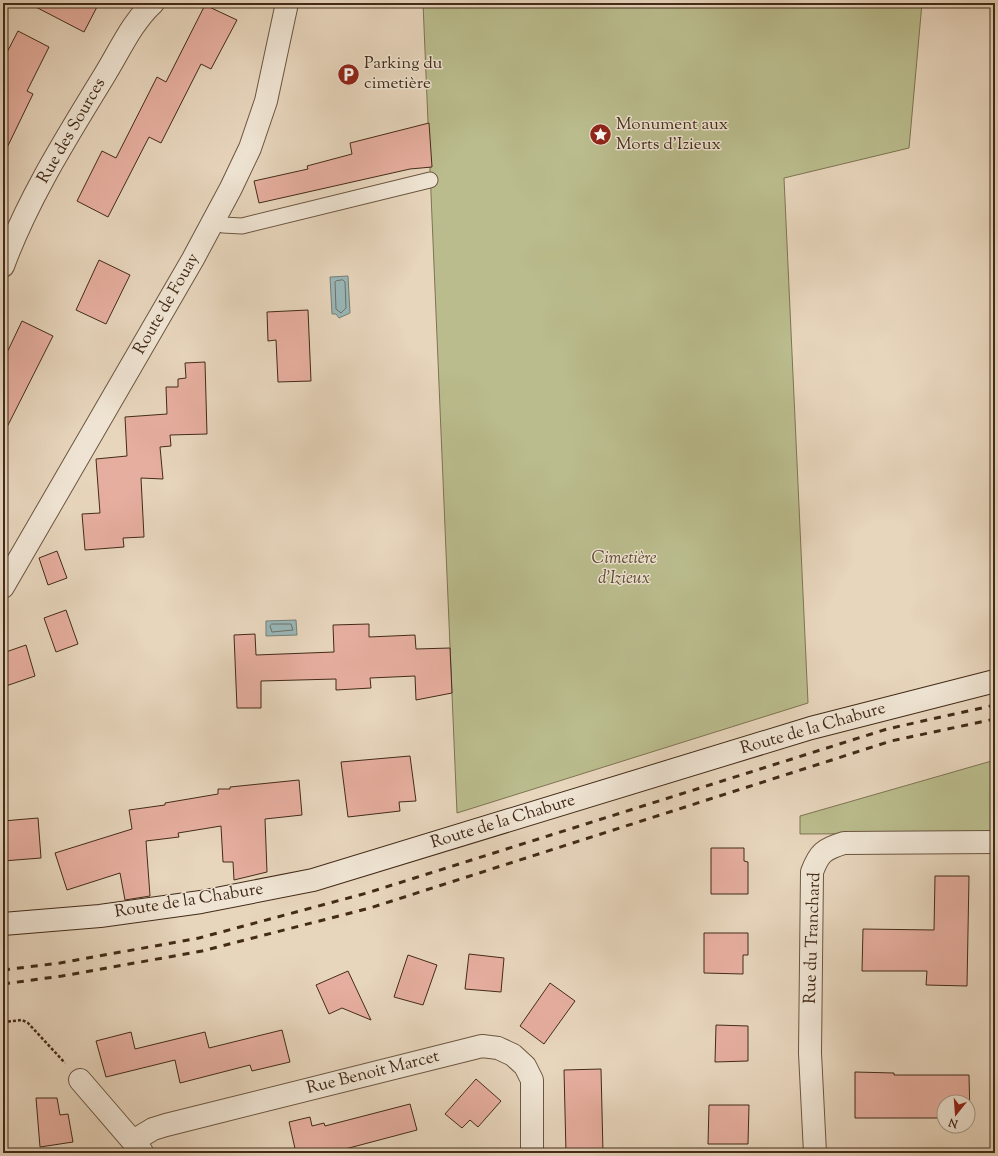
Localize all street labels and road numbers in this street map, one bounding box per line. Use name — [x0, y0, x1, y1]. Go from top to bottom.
street label: Rue des Sources — [32, 73, 112, 188]
street label: Route de Fouay — [128, 248, 206, 359]
street label: Route de la Chabure — [738, 697, 889, 761]
street label: Route de la Chabure — [428, 789, 578, 855]
street label: Rue du Tranchard — [799, 871, 827, 1004]
street label: Route de la Chabure — [113, 877, 265, 925]
street label: Rue Benoit Marcet — [304, 1045, 442, 1101]

